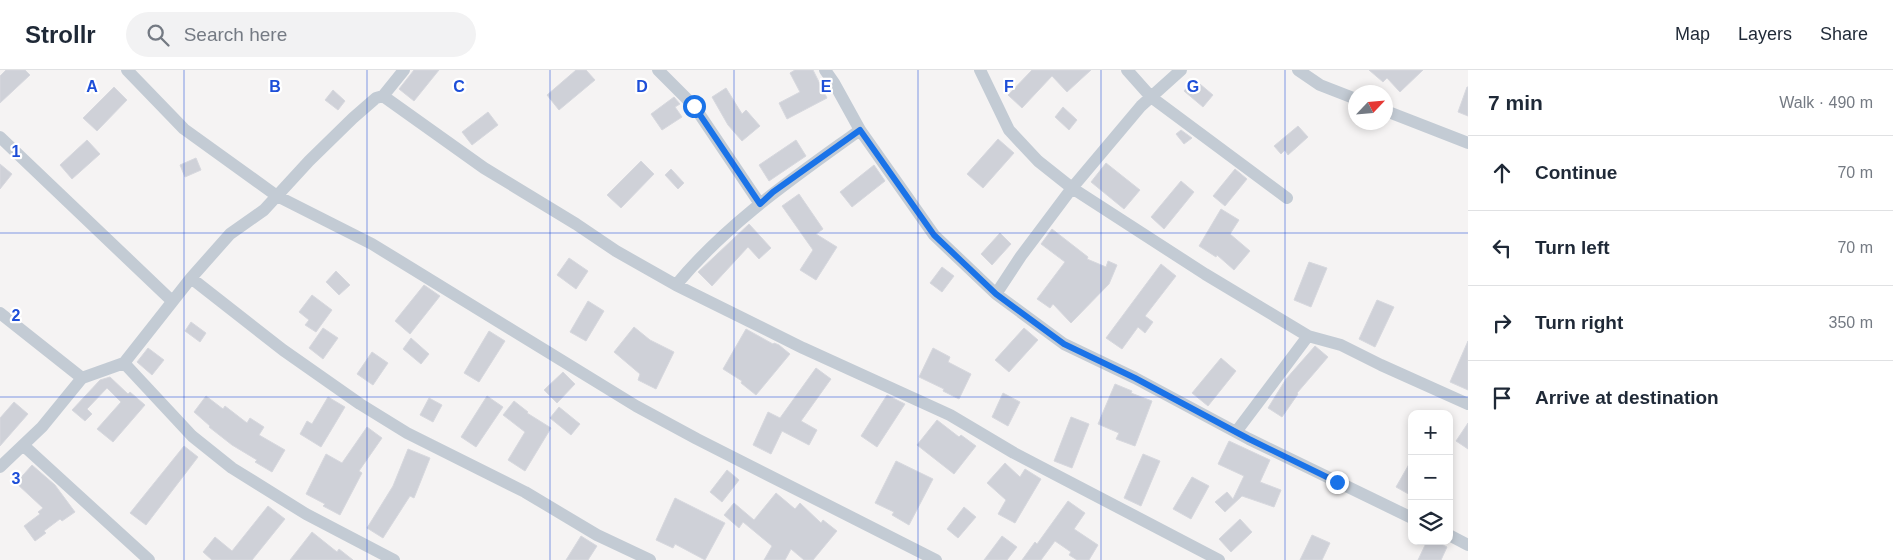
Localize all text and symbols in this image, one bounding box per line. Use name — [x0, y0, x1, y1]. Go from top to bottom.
search box — [126, 12, 476, 57]
text: Strollr — [25, 21, 96, 48]
icon: search — [144, 21, 172, 49]
text: Search here — [184, 24, 287, 45]
text: Map — [1675, 24, 1710, 44]
text: Layers — [1738, 24, 1792, 44]
text: Share — [1820, 24, 1868, 44]
text: A — [86, 78, 98, 95]
text: B — [269, 78, 281, 95]
text: C — [453, 78, 465, 95]
text: D — [636, 78, 648, 95]
text: E — [821, 78, 832, 95]
text: F — [1004, 78, 1014, 95]
text: G — [1187, 78, 1199, 95]
north arrow — [1348, 85, 1393, 130]
text: 7 min — [1488, 91, 1543, 114]
text: Walk · 490 m — [1779, 94, 1873, 111]
route start — [683, 95, 706, 118]
text: 1 — [12, 143, 21, 160]
icon: ahead — [1488, 159, 1516, 187]
text: Continue — [1535, 162, 1617, 183]
text: 70 m — [1837, 164, 1873, 181]
icon: left — [1488, 234, 1516, 262]
text: Turn left — [1535, 237, 1610, 258]
text: 70 m — [1837, 239, 1873, 256]
text: 2 — [12, 307, 21, 324]
icon: right — [1488, 309, 1516, 337]
text: Turn right — [1535, 312, 1623, 333]
text: 350 m — [1829, 314, 1873, 331]
icon: arrive — [1488, 384, 1516, 412]
text: Arrive at destination — [1535, 387, 1719, 408]
map controls — [1408, 410, 1453, 545]
button: + — [1408, 410, 1453, 455]
button: − — [1408, 455, 1453, 500]
text: 3 — [12, 470, 21, 487]
route end — [1326, 471, 1349, 494]
button: layers — [1408, 500, 1453, 545]

